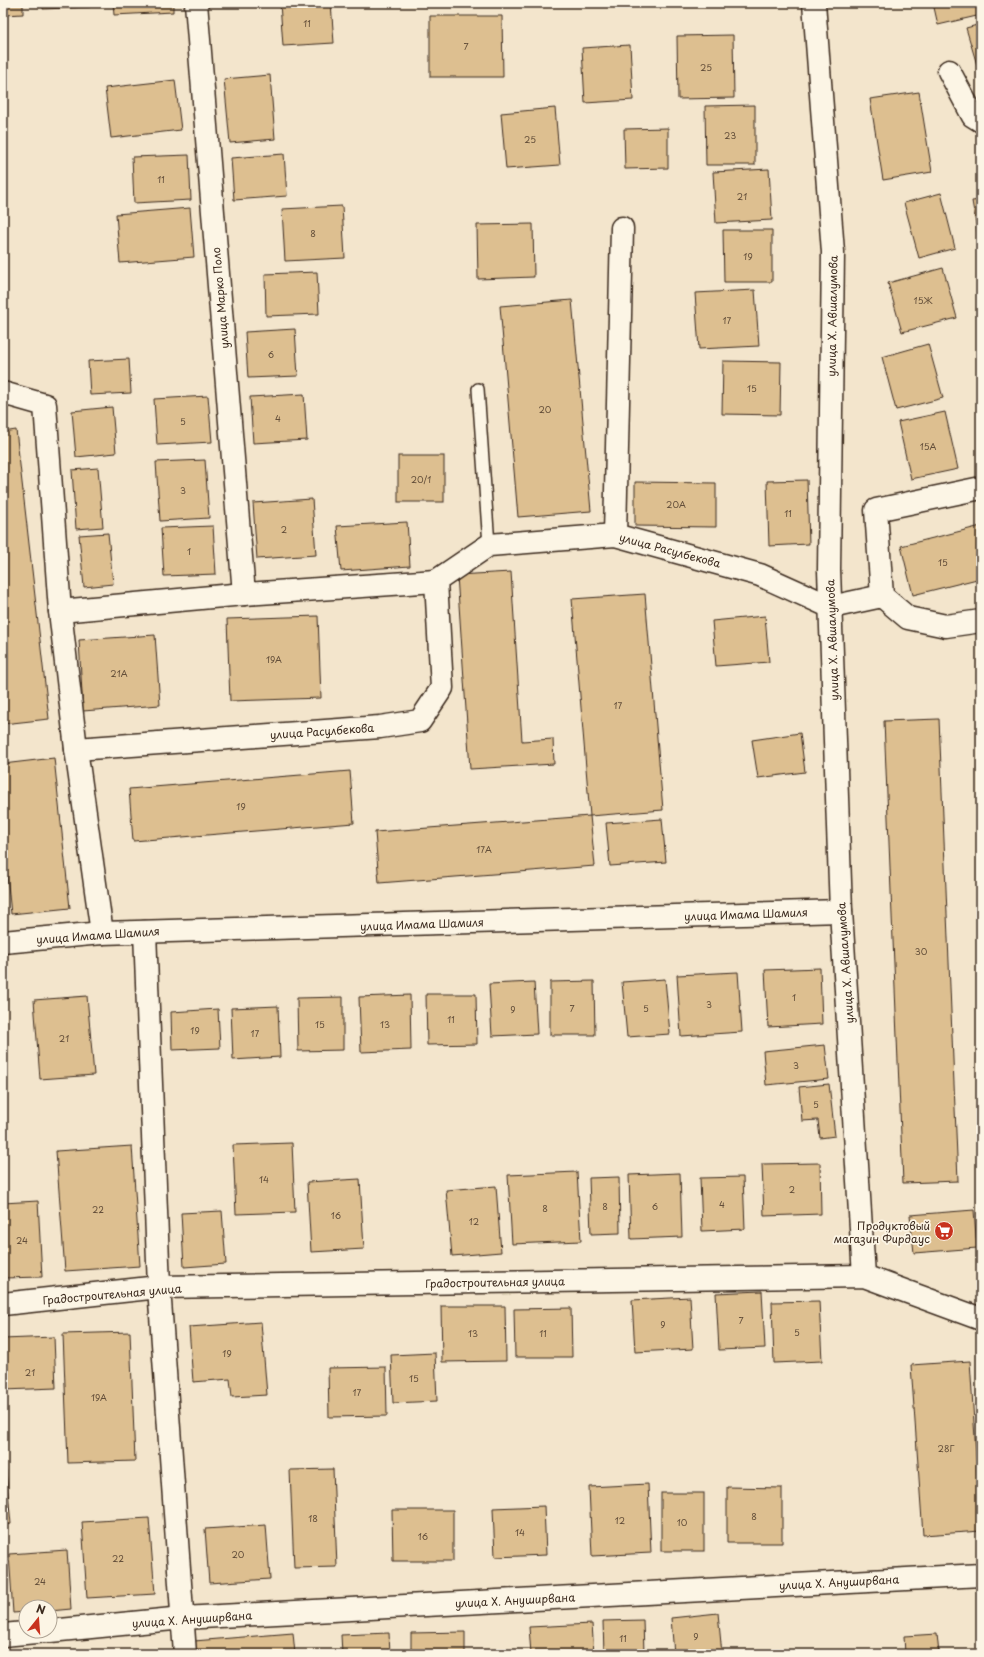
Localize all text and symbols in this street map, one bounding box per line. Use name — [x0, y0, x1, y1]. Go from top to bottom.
house number: 11 — [303, 16, 311, 30]
house number: 7 — [463, 39, 469, 53]
house number: 25 — [700, 60, 712, 74]
house number: 23 — [724, 128, 736, 142]
house number: 25 — [524, 132, 536, 146]
house number: 11 — [157, 172, 165, 186]
house number: 21 — [737, 189, 747, 203]
house number: 8 — [310, 226, 316, 240]
street label: улица Марко Поло — [207, 247, 233, 349]
house number: 19 — [743, 249, 753, 263]
street label: улица Х. Авшалумова — [822, 255, 842, 377]
house number: 15Ж — [914, 293, 932, 307]
house number: 17 — [723, 313, 732, 327]
house number: 6 — [268, 347, 274, 361]
house number: 15 — [747, 381, 757, 395]
house number: 20 — [539, 402, 552, 416]
house number: 4 — [275, 411, 281, 425]
house number: 5 — [180, 414, 186, 428]
house number: 15А — [920, 439, 936, 453]
house number: 20/1 — [411, 472, 431, 486]
house number: 3 — [180, 483, 186, 497]
house number: 20А — [666, 497, 686, 511]
house number: 11 — [784, 506, 792, 520]
house number: 2 — [281, 522, 287, 536]
street label: улица Расулбекова — [617, 528, 723, 572]
house number: 1 — [187, 544, 191, 558]
house number: 15 — [938, 555, 948, 569]
street label: улица Х. Авшалумова — [821, 579, 843, 701]
house number: 19А — [266, 652, 282, 666]
house number: 21А — [110, 666, 128, 680]
house number: 17 — [614, 698, 623, 712]
street label: улица Расулбекова — [269, 719, 375, 743]
house number: 19 — [236, 799, 246, 813]
house number: 17А — [476, 842, 492, 856]
street label: улица Х. Авшалумова — [832, 902, 858, 1024]
street label: улица Имама Шамиля — [684, 903, 808, 925]
street label: улица Имама Шамиля — [360, 913, 484, 935]
street label: улица Имама Шамиля — [36, 922, 160, 948]
house number: 30 — [915, 944, 928, 958]
house number: 1 — [792, 990, 796, 1004]
house number: 3 — [706, 997, 712, 1011]
house number: 7 — [569, 1001, 575, 1015]
house number: 5 — [643, 1001, 649, 1015]
house number: 9 — [510, 1002, 516, 1016]
house number: 11 — [447, 1012, 455, 1026]
house number: 15 — [315, 1017, 325, 1031]
house number: 13 — [380, 1017, 390, 1031]
house number: 19 — [190, 1023, 200, 1037]
house number: 17 — [251, 1026, 260, 1040]
house number: 21 — [59, 1031, 69, 1045]
house number: 3 — [793, 1058, 799, 1072]
house number: 5 — [813, 1097, 819, 1111]
house number: 14 — [259, 1172, 269, 1186]
house number: 2 — [789, 1182, 795, 1196]
house number: 4 — [719, 1197, 725, 1211]
house number: 8 — [602, 1199, 608, 1213]
house number: 6 — [652, 1199, 658, 1213]
house number: 8 — [542, 1201, 548, 1215]
house number: 22 — [92, 1202, 104, 1216]
house number: 16 — [331, 1208, 341, 1222]
house number: 12 — [469, 1214, 479, 1228]
place label: Продуктовый магазин Фирдаус — [834, 1217, 930, 1247]
supermarket icon: Продуктовый магазин Фирдаус — [933, 1220, 955, 1242]
house number: 24 — [16, 1233, 28, 1247]
street label: Градостроительная улица — [425, 1272, 565, 1292]
street label: Градостроительная улица — [42, 1279, 182, 1309]
house number: 7 — [738, 1313, 744, 1327]
house number: 9 — [660, 1317, 666, 1331]
house number: 5 — [794, 1325, 800, 1339]
house number: 13 — [468, 1326, 478, 1340]
house number: 11 — [539, 1326, 547, 1340]
house number: 19 — [222, 1346, 232, 1360]
house number: 21 — [25, 1365, 35, 1379]
house number: 15 — [409, 1371, 419, 1385]
house number: 17 — [353, 1385, 362, 1399]
house number: 19А — [91, 1390, 107, 1404]
house number: 28Г — [938, 1441, 955, 1455]
house number: 8 — [751, 1509, 757, 1523]
house number: 18 — [308, 1511, 318, 1525]
house number: 12 — [615, 1513, 625, 1527]
house number: 10 — [677, 1515, 688, 1529]
house number: 14 — [515, 1525, 525, 1539]
house number: 16 — [418, 1529, 428, 1543]
house number: 20 — [232, 1547, 245, 1561]
house number: 22 — [112, 1551, 124, 1565]
street label: улица Х. Ануширвана — [778, 1570, 900, 1594]
house number: 24 — [34, 1574, 46, 1588]
street label: улица Х. Ануширвана — [454, 1588, 576, 1612]
north arrow — [18, 1599, 58, 1639]
text: N — [34, 1600, 48, 1618]
street label: улица Х. Ануширвана — [131, 1606, 253, 1632]
house number: 9 — [693, 1629, 699, 1643]
house number: 11 — [619, 1631, 627, 1645]

